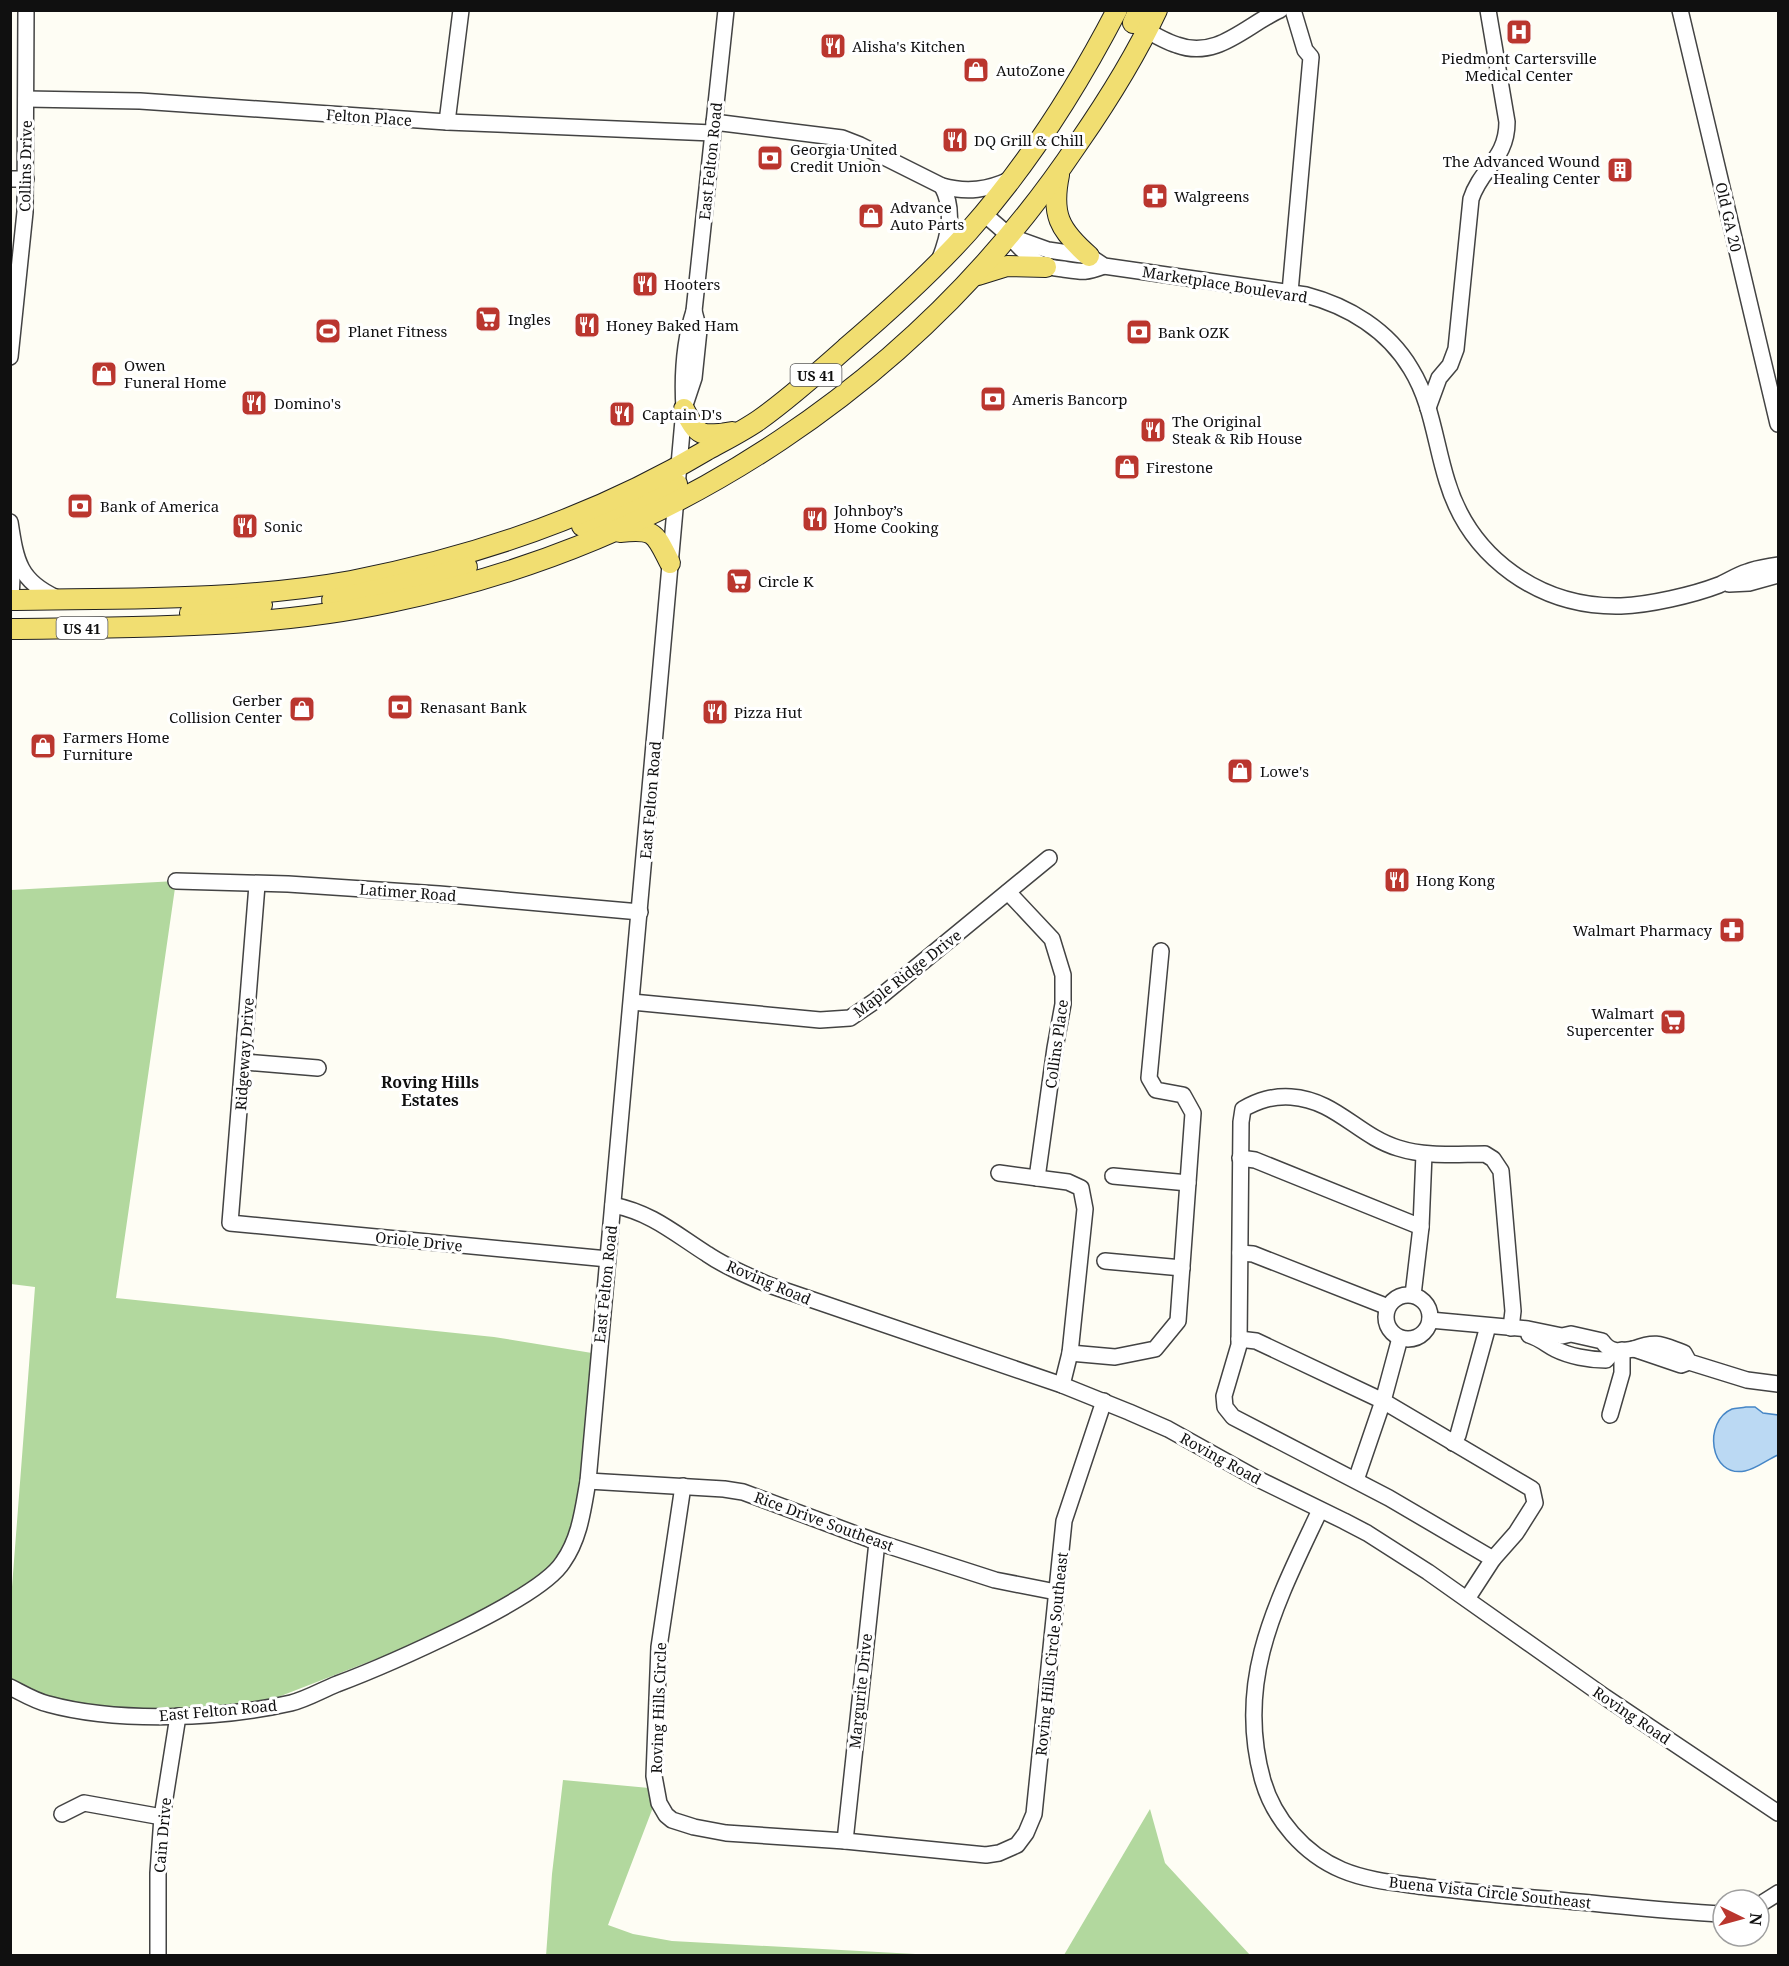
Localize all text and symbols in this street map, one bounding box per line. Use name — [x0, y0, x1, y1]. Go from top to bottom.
hospital icon: Piedmont Cartersville Medical Center — [1504, 17, 1534, 47]
restaurant icon: Alisha's Kitchen — [818, 31, 848, 61]
place label: Alisha's Kitchen — [852, 36, 966, 56]
place label: Piedmont Cartersville Medical Center — [1441, 48, 1597, 85]
shop icon: AutoZone — [961, 55, 991, 85]
place label: AutoZone — [996, 60, 1065, 80]
street label: East Felton Road — [694, 101, 726, 221]
street label: Felton Place — [325, 104, 413, 130]
street label: Collins Drive — [14, 120, 36, 212]
restaurant icon: DQ Grill & Chill — [940, 125, 970, 155]
place label: DQ Grill & Chill — [974, 130, 1084, 150]
place label: Georgia United Credit Union — [790, 139, 897, 176]
bank icon: Georgia United Credit Union — [755, 143, 785, 173]
place label: The Advanced Wound Healing Center — [1443, 151, 1600, 188]
building icon: The Advanced Wound Healing Center — [1605, 155, 1635, 185]
street label: Old GA 20 — [1711, 180, 1747, 254]
pharmacy icon: Walgreens — [1140, 181, 1170, 211]
place label: Walgreens — [1174, 186, 1250, 206]
place label: Advance Auto Parts — [890, 197, 964, 234]
shop icon: Advance Auto Parts — [856, 201, 886, 231]
street label: Marketplace Boulevard — [1141, 261, 1309, 307]
restaurant icon: Hooters — [630, 269, 660, 299]
place label: Hooters — [664, 274, 721, 294]
supermarket icon: Ingles — [473, 304, 503, 334]
place label: Ingles — [508, 309, 551, 329]
restaurant icon: Honey Baked Ham — [572, 310, 602, 340]
place label: Honey Baked Ham — [606, 315, 739, 335]
sports icon: Planet Fitness — [313, 316, 343, 346]
bank icon: Bank OZK — [1124, 317, 1154, 347]
place label: Planet Fitness — [348, 321, 447, 341]
place label: Bank OZK — [1158, 322, 1230, 342]
place label: Owen Funeral Home — [124, 355, 227, 392]
shop icon: Owen Funeral Home — [89, 359, 119, 389]
road number: US 41 — [790, 364, 842, 386]
bank icon: Ameris Bancorp — [978, 384, 1008, 414]
restaurant icon: Domino's — [239, 388, 269, 418]
place label: Ameris Bancorp — [1012, 389, 1128, 409]
place label: Domino's — [274, 393, 341, 413]
restaurant icon: Captain D's — [607, 399, 637, 429]
place label: Captain D's — [642, 404, 722, 424]
place label: The Original Steak & Rib House — [1172, 411, 1302, 448]
restaurant icon: The Original Steak & Rib House — [1138, 415, 1168, 445]
shop icon: Firestone — [1112, 452, 1142, 482]
place label: Firestone — [1146, 457, 1213, 477]
bank icon: Bank of America — [65, 491, 95, 521]
place label: Bank of America — [100, 496, 219, 516]
place label: Johnboy’s Home Cooking — [833, 500, 939, 537]
restaurant icon: Johnboy’s Home Cooking — [800, 504, 830, 534]
restaurant icon: Sonic — [230, 511, 260, 541]
place label: Sonic — [264, 516, 303, 536]
supermarket icon: Circle K — [724, 566, 754, 596]
place label: Circle K — [758, 571, 814, 591]
road number: US 41 — [56, 617, 107, 639]
place label: Gerber Collision Center — [169, 690, 282, 727]
bank icon: Renasant Bank — [385, 692, 415, 722]
shop icon: Gerber Collision Center — [287, 694, 317, 724]
place label: Renasant Bank — [420, 697, 527, 717]
restaurant icon: Pizza Hut — [700, 697, 730, 727]
place label: Pizza Hut — [734, 702, 802, 722]
place label: Farmers Home Furniture — [63, 727, 169, 764]
shop icon: Farmers Home Furniture — [28, 731, 58, 761]
street label: East Felton Road — [635, 740, 665, 860]
shop icon: Lowe's — [1225, 756, 1255, 786]
place label: Lowe's — [1260, 761, 1309, 781]
restaurant icon: Hong Kong — [1382, 865, 1412, 895]
place label: Hong Kong — [1416, 870, 1495, 890]
street label: Latimer Road — [359, 879, 457, 905]
pharmacy icon: Walmart Pharmacy — [1717, 915, 1747, 945]
place label: Walmart Pharmacy — [1573, 920, 1713, 940]
street label: Maple Ridge Drive — [849, 925, 965, 1021]
street label: Ridgeway Drive — [230, 997, 258, 1111]
street label: Collins Place — [1040, 998, 1072, 1090]
place label: Walmart Supercenter — [1567, 1003, 1654, 1040]
supermarket icon: Walmart Supercenter — [1658, 1007, 1688, 1037]
district label: Roving Hills Estates — [381, 1071, 479, 1111]
street label: East Felton Road — [589, 1224, 621, 1344]
street label: Oriole Drive — [374, 1226, 464, 1256]
street label: Roving Road — [724, 1255, 814, 1309]
street label: Roving Road — [1177, 1427, 1265, 1489]
street label: Rice Drive Southeast — [752, 1486, 896, 1556]
street label: Roving Hills Circle Southeast — [1030, 1551, 1072, 1757]
street label: Margurite Drive — [844, 1632, 876, 1750]
street label: Roving Hills Circle — [646, 1642, 670, 1774]
street label: Roving Road — [1589, 1682, 1675, 1748]
street label: East Felton Road — [158, 1695, 278, 1725]
street label: Cain Drive — [149, 1797, 175, 1873]
street label: Buena Vista Circle Southeast — [1388, 1871, 1592, 1913]
north arrow — [1711, 1888, 1771, 1948]
text: N — [1744, 1912, 1767, 1927]

